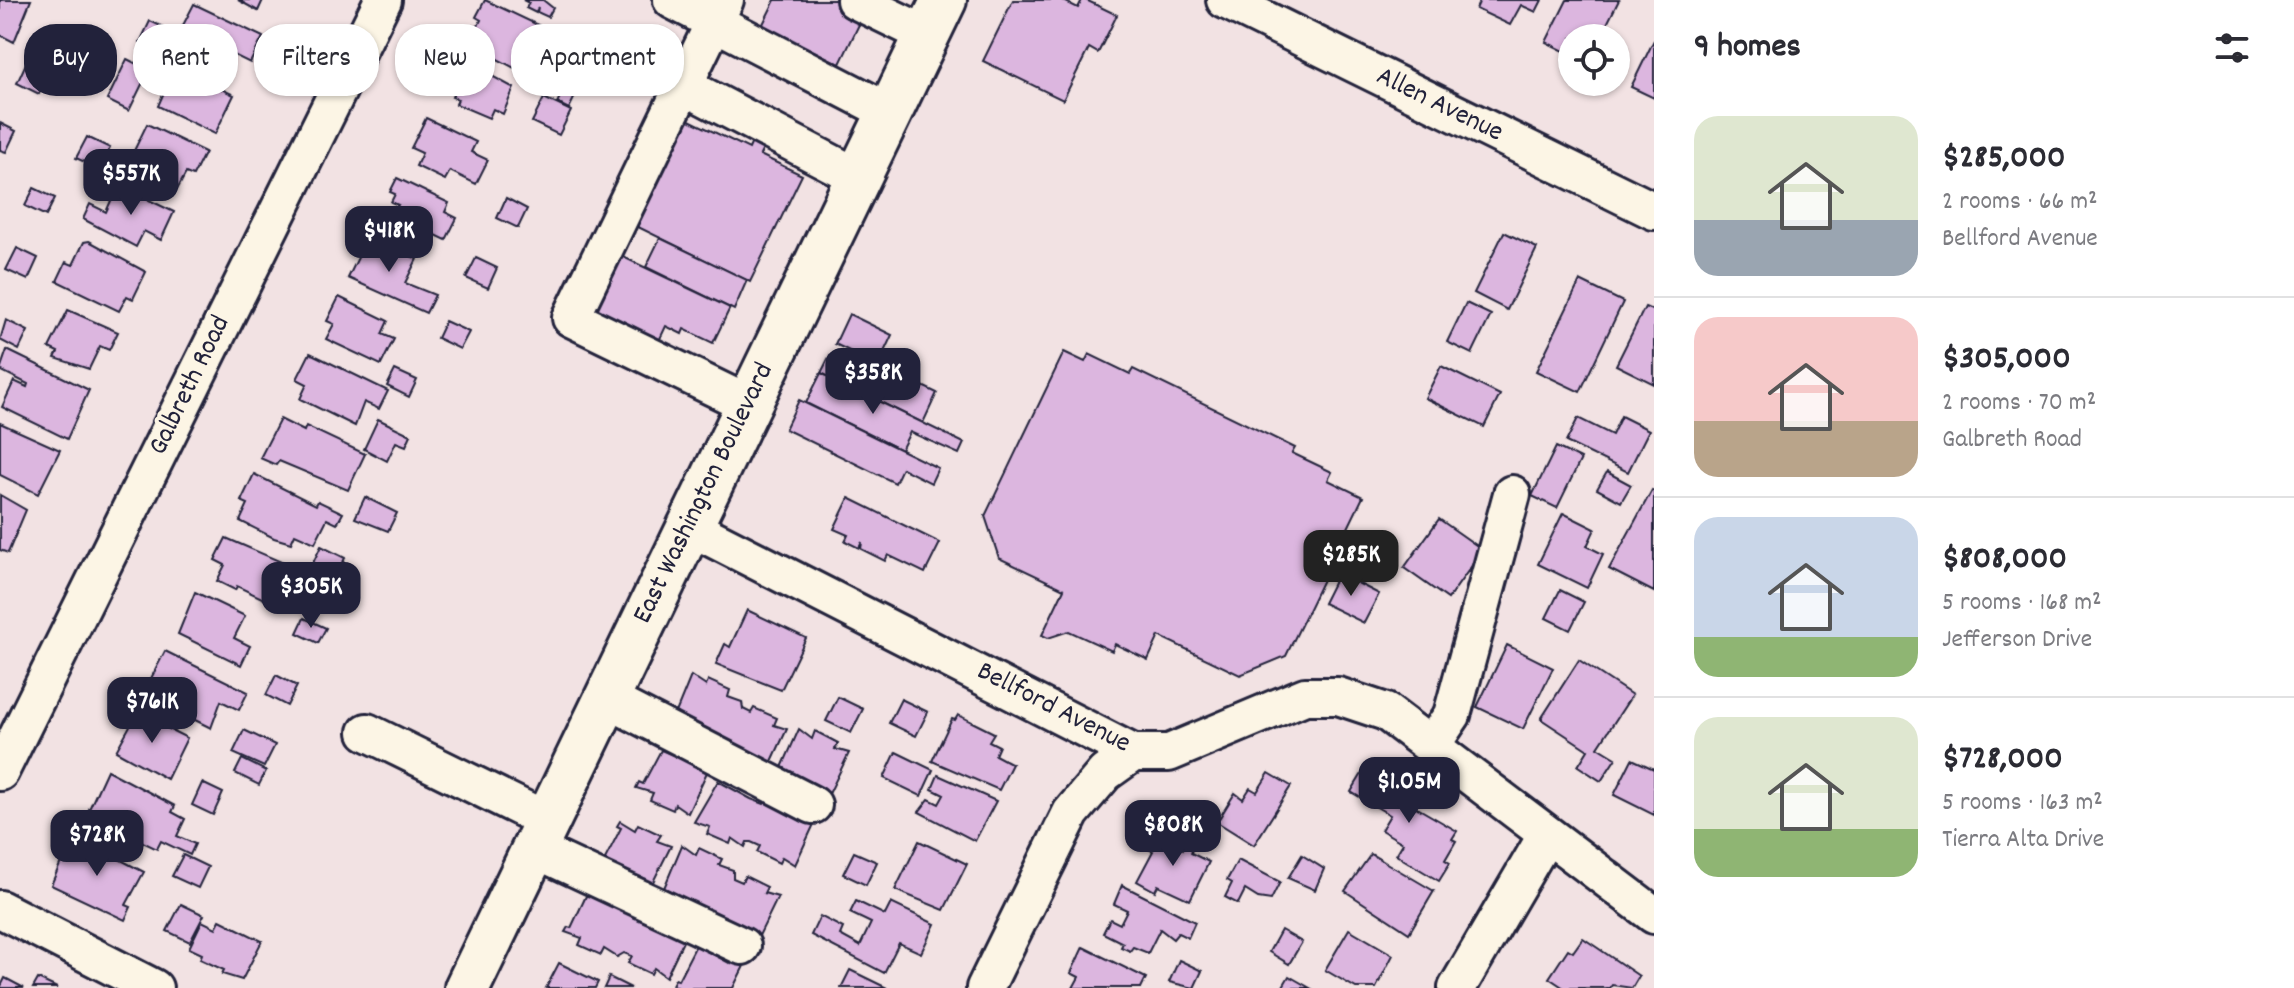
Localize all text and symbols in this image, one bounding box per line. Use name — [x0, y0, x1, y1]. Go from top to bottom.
chip: Buy — [24, 24, 117, 96]
chip: Rent — [133, 24, 238, 96]
chip: Filters — [254, 24, 379, 96]
chip: New — [395, 24, 495, 96]
chip: Apartment — [511, 24, 684, 96]
map controls — [1558, 24, 1630, 96]
button: locate — [1558, 24, 1630, 96]
text: 9 homes — [1694, 24, 1801, 73]
icon: filters — [2210, 26, 2254, 70]
street label: Allen Avenue — [1369, 58, 1509, 154]
text: $285,000 — [1942, 135, 2066, 184]
icon: home — [1758, 148, 1854, 244]
pin: $557K — [75, 149, 187, 217]
text: $557K — [101, 156, 161, 193]
text: 2 rooms · 66 m² — [1942, 184, 2098, 221]
pin: $418K — [333, 206, 445, 274]
text: $418K — [363, 213, 415, 250]
text: Bellford Avenue — [1942, 221, 2098, 258]
street label: Galbreth Road — [140, 310, 242, 462]
text: $305,000 — [1942, 336, 2071, 385]
pin: $358K — [817, 348, 929, 416]
icon: home — [1758, 349, 1854, 445]
text: $358K — [843, 355, 903, 392]
street label: East Washington Boulevard — [624, 357, 786, 631]
text: 2 rooms · 70 m² — [1942, 385, 2096, 422]
text: Galbreth Road — [1942, 422, 2082, 459]
pin: $285K — [1295, 530, 1407, 598]
text: $808,000 — [1942, 536, 2067, 585]
text: $285K — [1321, 537, 1381, 574]
icon: home — [1758, 549, 1854, 645]
pin: $305K — [255, 562, 367, 630]
text: $305K — [280, 569, 342, 606]
text: 5 rooms · 168 m² — [1942, 585, 2102, 622]
text: Jefferson Drive — [1942, 622, 2092, 659]
street label: Bellford Avenue — [969, 653, 1137, 765]
pin: $761K — [96, 677, 208, 745]
text: $761K — [125, 684, 179, 721]
text: $728,000 — [1942, 736, 2063, 785]
icon: home — [1758, 749, 1854, 845]
pin: $1.05M — [1344, 757, 1474, 825]
text: $1.05M — [1377, 764, 1441, 801]
text: 5 rooms · 163 m² — [1942, 785, 2103, 822]
pin: $808K — [1117, 800, 1229, 868]
text: $808K — [1143, 807, 1203, 844]
pin: $728K — [41, 810, 153, 878]
text: $728K — [69, 817, 125, 854]
text: Tierra Alta Drive — [1942, 822, 2104, 859]

